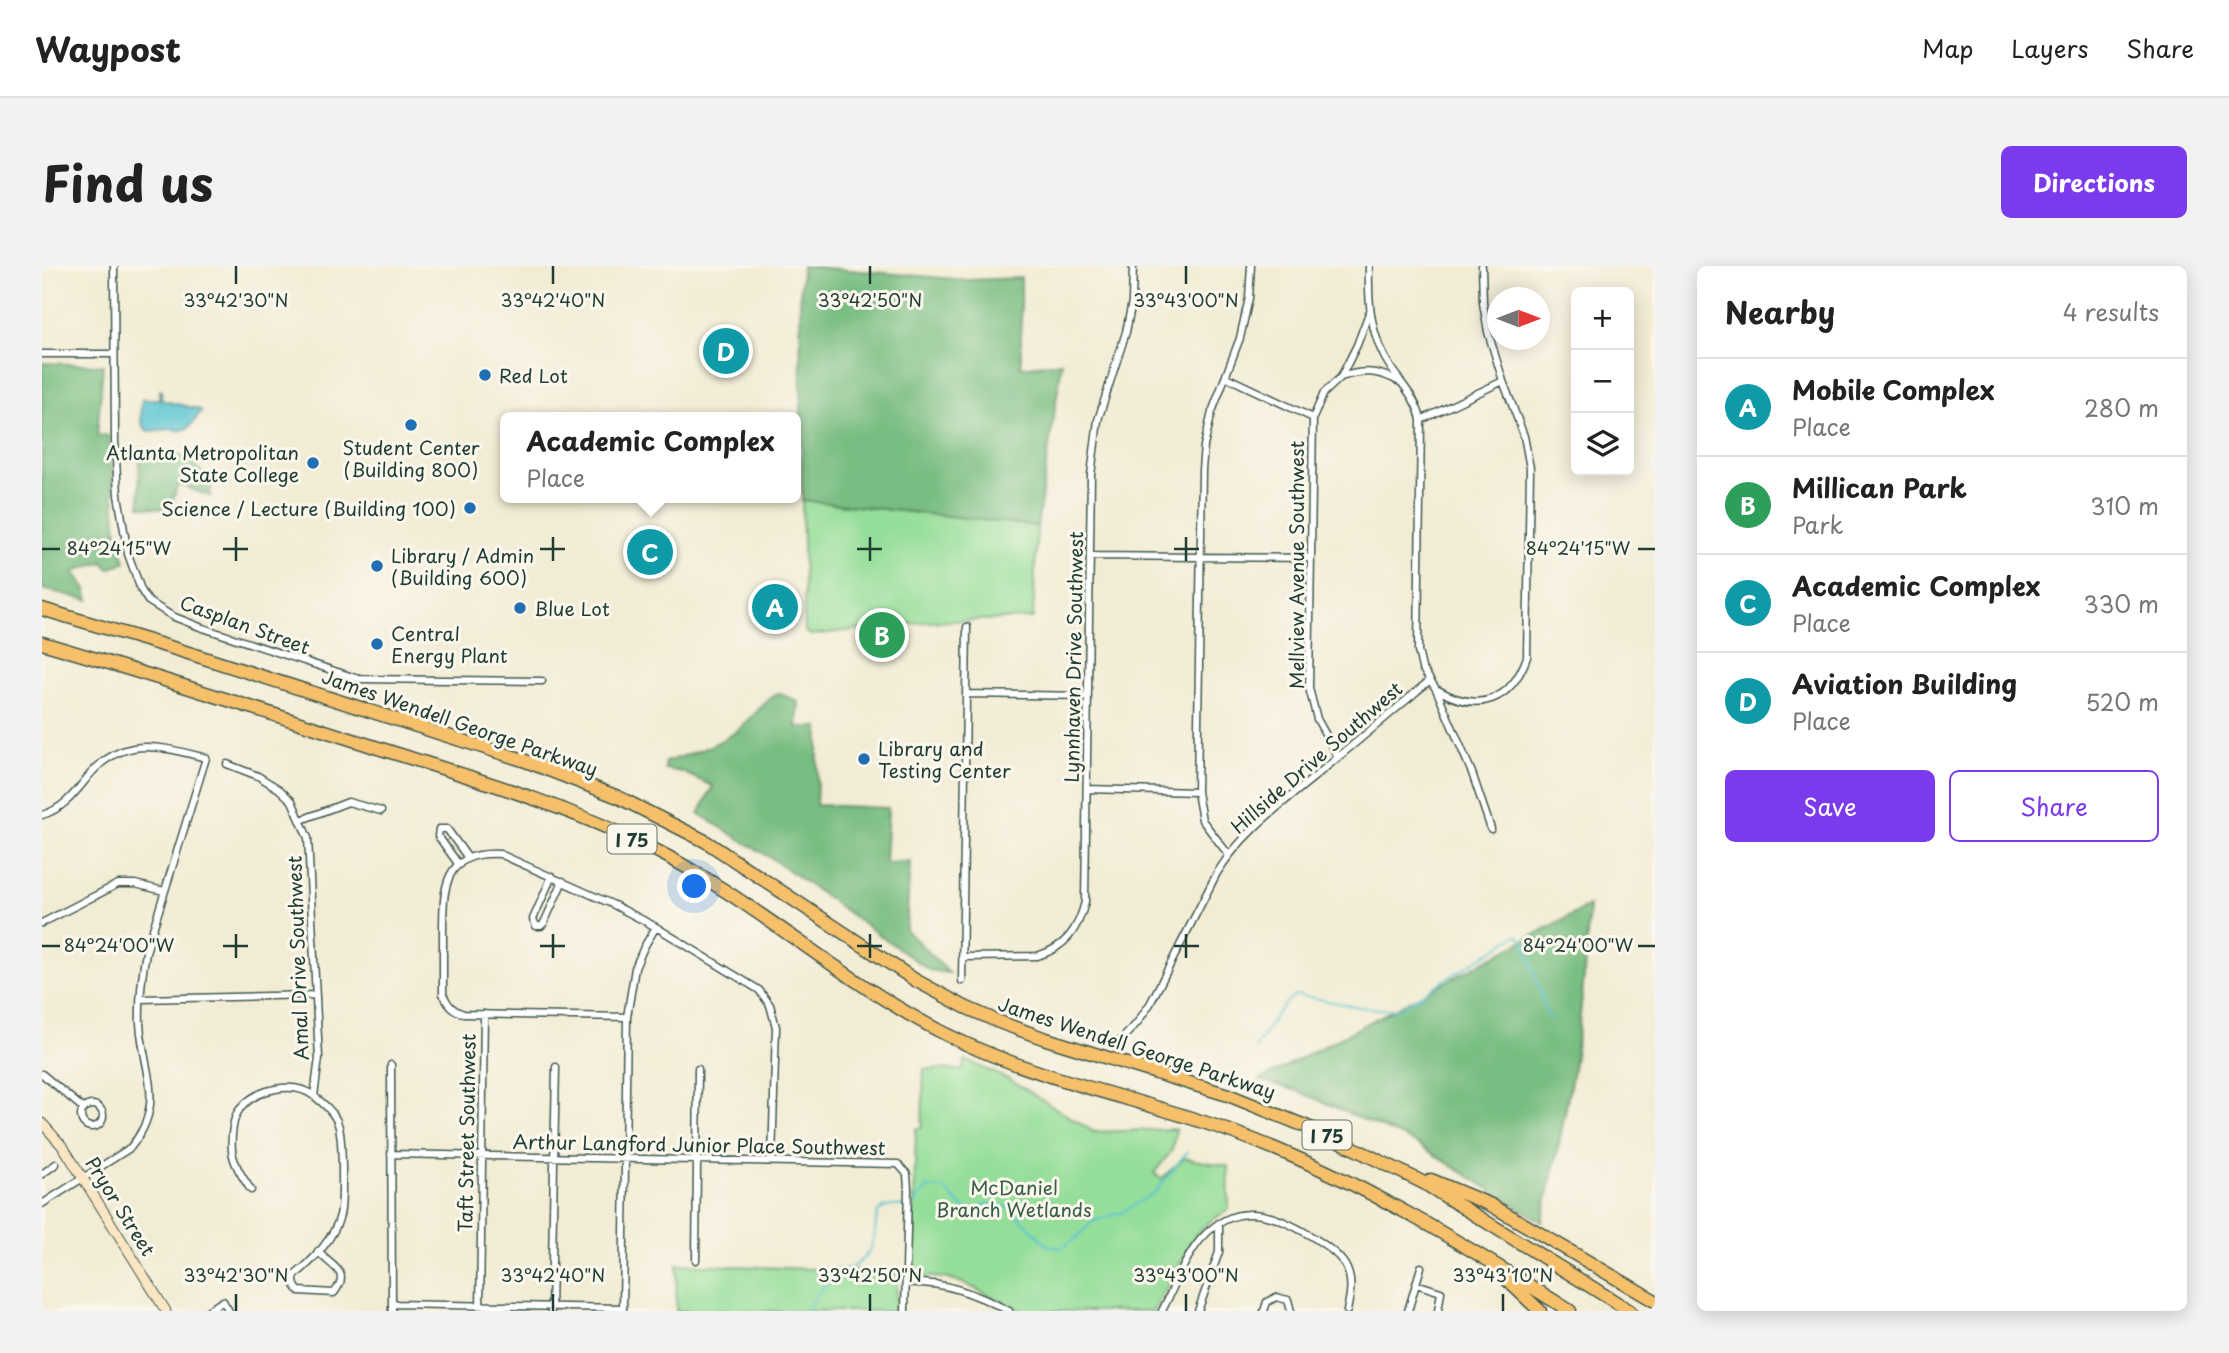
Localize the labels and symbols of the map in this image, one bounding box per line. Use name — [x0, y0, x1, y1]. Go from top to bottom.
text: 33°42'30"N — [183, 286, 289, 313]
text: 33°42'40"N — [501, 286, 605, 313]
text: 33°42'50"N — [818, 286, 922, 313]
text: 33°43'00"N — [1133, 286, 1239, 313]
north arrow — [1487, 287, 1550, 350]
pin: D — [703, 325, 749, 377]
place label: Red Lot — [499, 361, 568, 389]
marker: Red Lot — [477, 367, 493, 383]
marker: Student Center (Building 800) — [403, 417, 419, 433]
place label: Student Center (Building 800) — [342, 433, 480, 483]
place label: Atlanta Metropolitan State College — [106, 438, 299, 488]
street label: Mellview Avenue Southwest — [1282, 440, 1310, 689]
marker: Atlanta Metropolitan State College — [305, 455, 321, 471]
place label: Science / Lecture (Building 100) — [161, 494, 456, 522]
marker: Science / Lecture (Building 100) — [462, 500, 478, 516]
pin: C — [627, 526, 673, 578]
street label: Lynnhaven Drive Southwest — [1057, 531, 1089, 783]
text: 84°24'15"W — [67, 534, 172, 561]
text: 84°24'15"W — [1526, 534, 1631, 561]
place label: Library / Admin (Building 600) — [391, 541, 534, 591]
marker: Library / Admin (Building 600) — [369, 558, 385, 574]
pin: A — [752, 581, 798, 633]
street label: Casplan Street — [176, 587, 314, 661]
place label: Blue Lot — [534, 594, 610, 622]
marker: Blue Lot — [512, 600, 528, 616]
pin: B — [859, 609, 905, 661]
place label: Central Energy Plant — [391, 619, 508, 669]
marker: Central Energy Plant — [369, 636, 385, 652]
street label: James Wendell George Parkway — [318, 661, 602, 783]
street label: Hillside Drive Southwest — [1224, 674, 1408, 840]
place label: Library and Testing Center — [878, 734, 1011, 784]
marker: Library and Testing Center — [856, 751, 872, 767]
road number: I 75 — [608, 824, 656, 854]
street label: Amal Drive Southwest — [279, 855, 315, 1061]
your location — [677, 869, 711, 903]
text: 84°24'00"W — [64, 931, 175, 958]
text: 84°24'00"W — [1523, 931, 1634, 958]
street label: James Wendell George Parkway — [995, 989, 1279, 1105]
street label: Taft Street Southwest — [450, 1033, 482, 1233]
road number: I 75 — [1302, 1120, 1352, 1150]
street label: Arthur Langford Junior Place Southwest — [512, 1127, 886, 1161]
street label: Pryor Street — [79, 1151, 163, 1261]
park label: McDaniel Branch Wetlands — [936, 1173, 1092, 1223]
text: 33°42'30"N — [183, 1261, 289, 1288]
text: 33°42'40"N — [501, 1261, 605, 1288]
text: 33°42'50"N — [818, 1261, 922, 1288]
text: 33°43'00"N — [1133, 1261, 1239, 1288]
text: 33°43'10"N — [1453, 1261, 1553, 1288]

